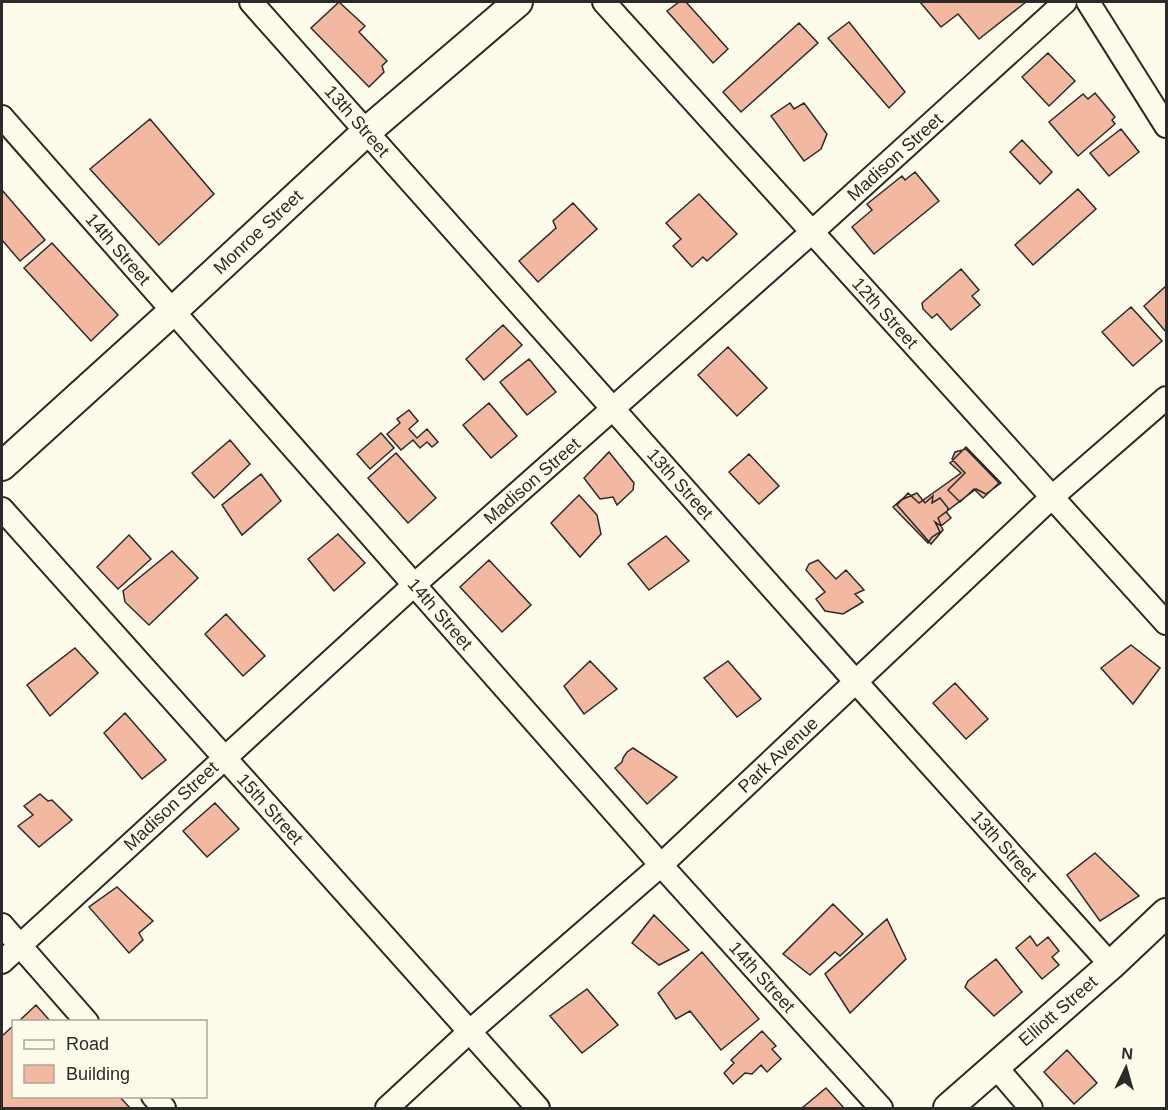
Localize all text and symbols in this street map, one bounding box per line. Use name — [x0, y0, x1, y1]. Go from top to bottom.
street label: 13th Street — [321, 81, 393, 161]
street label: Madison Street — [843, 109, 947, 205]
street label: Monroe Street — [209, 186, 307, 278]
street label: 14th Street — [82, 209, 154, 289]
street label: 12th Street — [848, 274, 922, 352]
street label: Madison Street — [480, 434, 584, 528]
street label: 13th Street — [643, 445, 717, 523]
street label: 14th Street — [404, 574, 476, 654]
street label: Park Avenue — [734, 713, 822, 797]
street label: Madison Street — [120, 757, 222, 855]
street label: 15th Street — [233, 770, 307, 848]
street label: 13th Street — [967, 807, 1041, 885]
street label: 14th Street — [725, 938, 799, 1016]
street label: Elliott Street — [1015, 972, 1101, 1050]
legend — [12, 1020, 207, 1098]
text: Road — [66, 1034, 109, 1054]
north arrow — [1096, 1038, 1156, 1098]
text: N — [1121, 1045, 1134, 1063]
text: Building — [66, 1064, 130, 1084]

